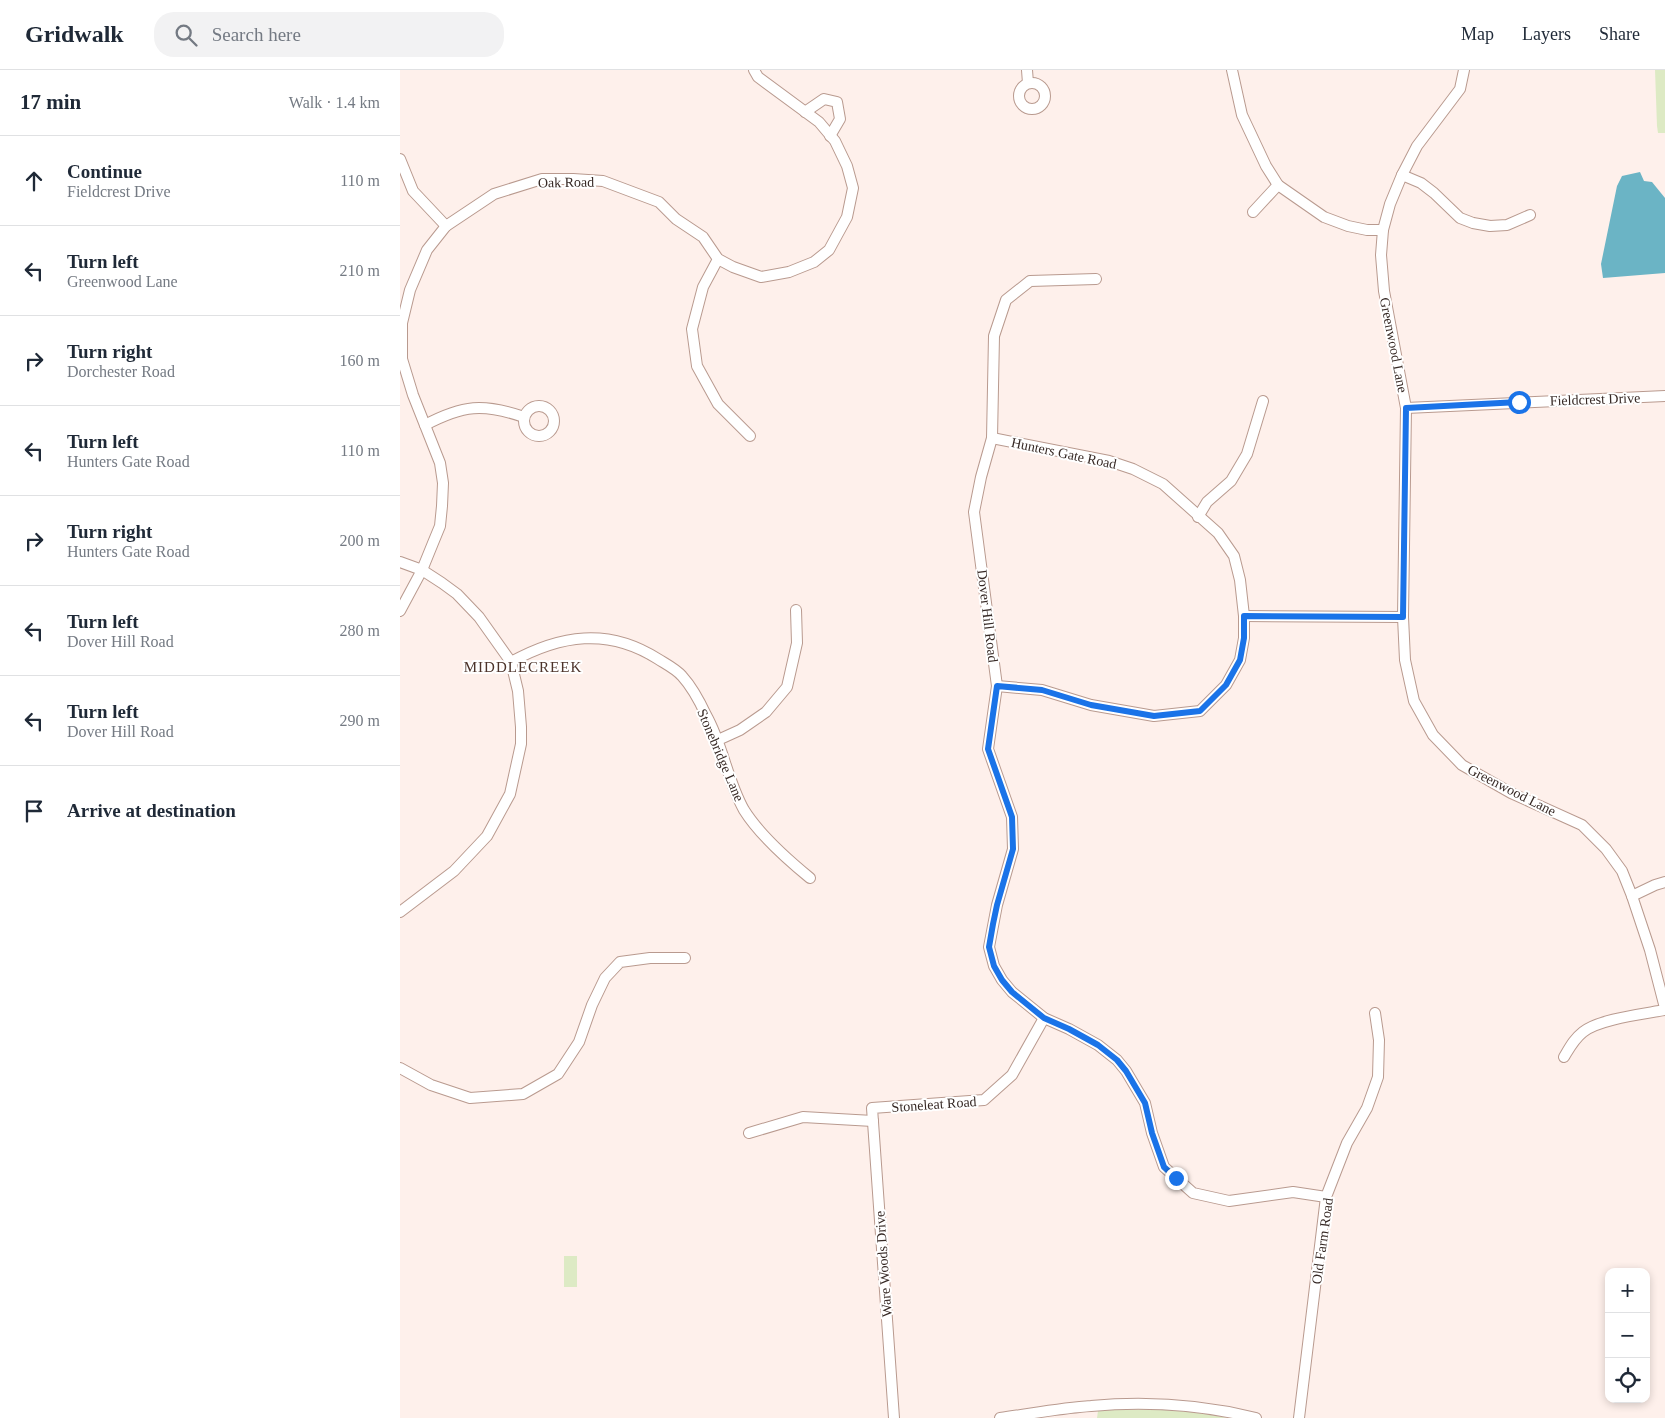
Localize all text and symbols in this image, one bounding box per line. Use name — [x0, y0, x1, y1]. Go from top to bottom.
search box — [154, 12, 504, 57]
text: Gridwalk — [25, 21, 124, 47]
icon: search — [172, 21, 200, 49]
text: Search here — [212, 24, 301, 45]
text: Map — [1461, 24, 1494, 44]
text: Layers — [1522, 24, 1571, 44]
text: Share — [1599, 24, 1640, 44]
text: 17 min — [20, 90, 81, 114]
text: Walk · 1.4 km — [289, 94, 380, 111]
text: Continue — [67, 161, 142, 182]
icon: ahead — [20, 167, 48, 195]
text: 110 m — [340, 172, 380, 189]
street label: Oak Road — [538, 175, 594, 190]
text: Fieldcrest Drive — [67, 183, 171, 200]
text: Turn left — [67, 251, 139, 272]
icon: left — [20, 257, 48, 285]
text: 210 m — [340, 262, 380, 279]
text: Greenwood Lane — [67, 273, 178, 290]
street label: Greenwood Lane — [1377, 296, 1410, 394]
text: Turn right — [67, 341, 152, 362]
icon: right — [20, 347, 48, 375]
text: 160 m — [340, 352, 380, 369]
text: Dorchester Road — [67, 363, 175, 380]
street label: Fieldcrest Drive — [1549, 390, 1641, 409]
route start — [1508, 391, 1531, 414]
text: Turn left — [67, 431, 139, 452]
street label: Hunters Gate Road — [1010, 435, 1118, 472]
icon: left — [20, 437, 48, 465]
text: 110 m — [340, 442, 380, 459]
text: Hunters Gate Road — [67, 453, 190, 470]
text: Turn right — [67, 521, 152, 542]
icon: right — [20, 527, 48, 555]
text: 200 m — [340, 532, 380, 549]
text: Hunters Gate Road — [67, 543, 190, 560]
street label: Dover Hill Road — [974, 569, 1001, 663]
text: Turn left — [67, 611, 139, 632]
icon: left — [20, 617, 48, 645]
text: 280 m — [340, 622, 380, 639]
text: Dover Hill Road — [67, 633, 174, 650]
district label: MIDDLECREEK — [464, 659, 582, 675]
text: Turn left — [67, 701, 139, 722]
icon: left — [20, 707, 48, 735]
street label: Stonebridge Lane — [694, 707, 747, 804]
text: 290 m — [340, 712, 380, 729]
text: Dover Hill Road — [67, 723, 174, 740]
street label: Greenwood Lane — [1465, 762, 1558, 819]
icon: arrive — [20, 797, 48, 825]
text: Arrive at destination — [67, 800, 236, 821]
street label: Stoneleat Road — [891, 1094, 977, 1115]
route end — [1165, 1167, 1188, 1190]
street label: Old Farm Road — [1309, 1197, 1336, 1285]
street label: Ware Woods Drive — [872, 1210, 895, 1318]
map controls — [1605, 1268, 1650, 1403]
button: + — [1605, 1268, 1650, 1313]
button: − — [1605, 1313, 1650, 1358]
button: locate — [1605, 1358, 1650, 1403]

